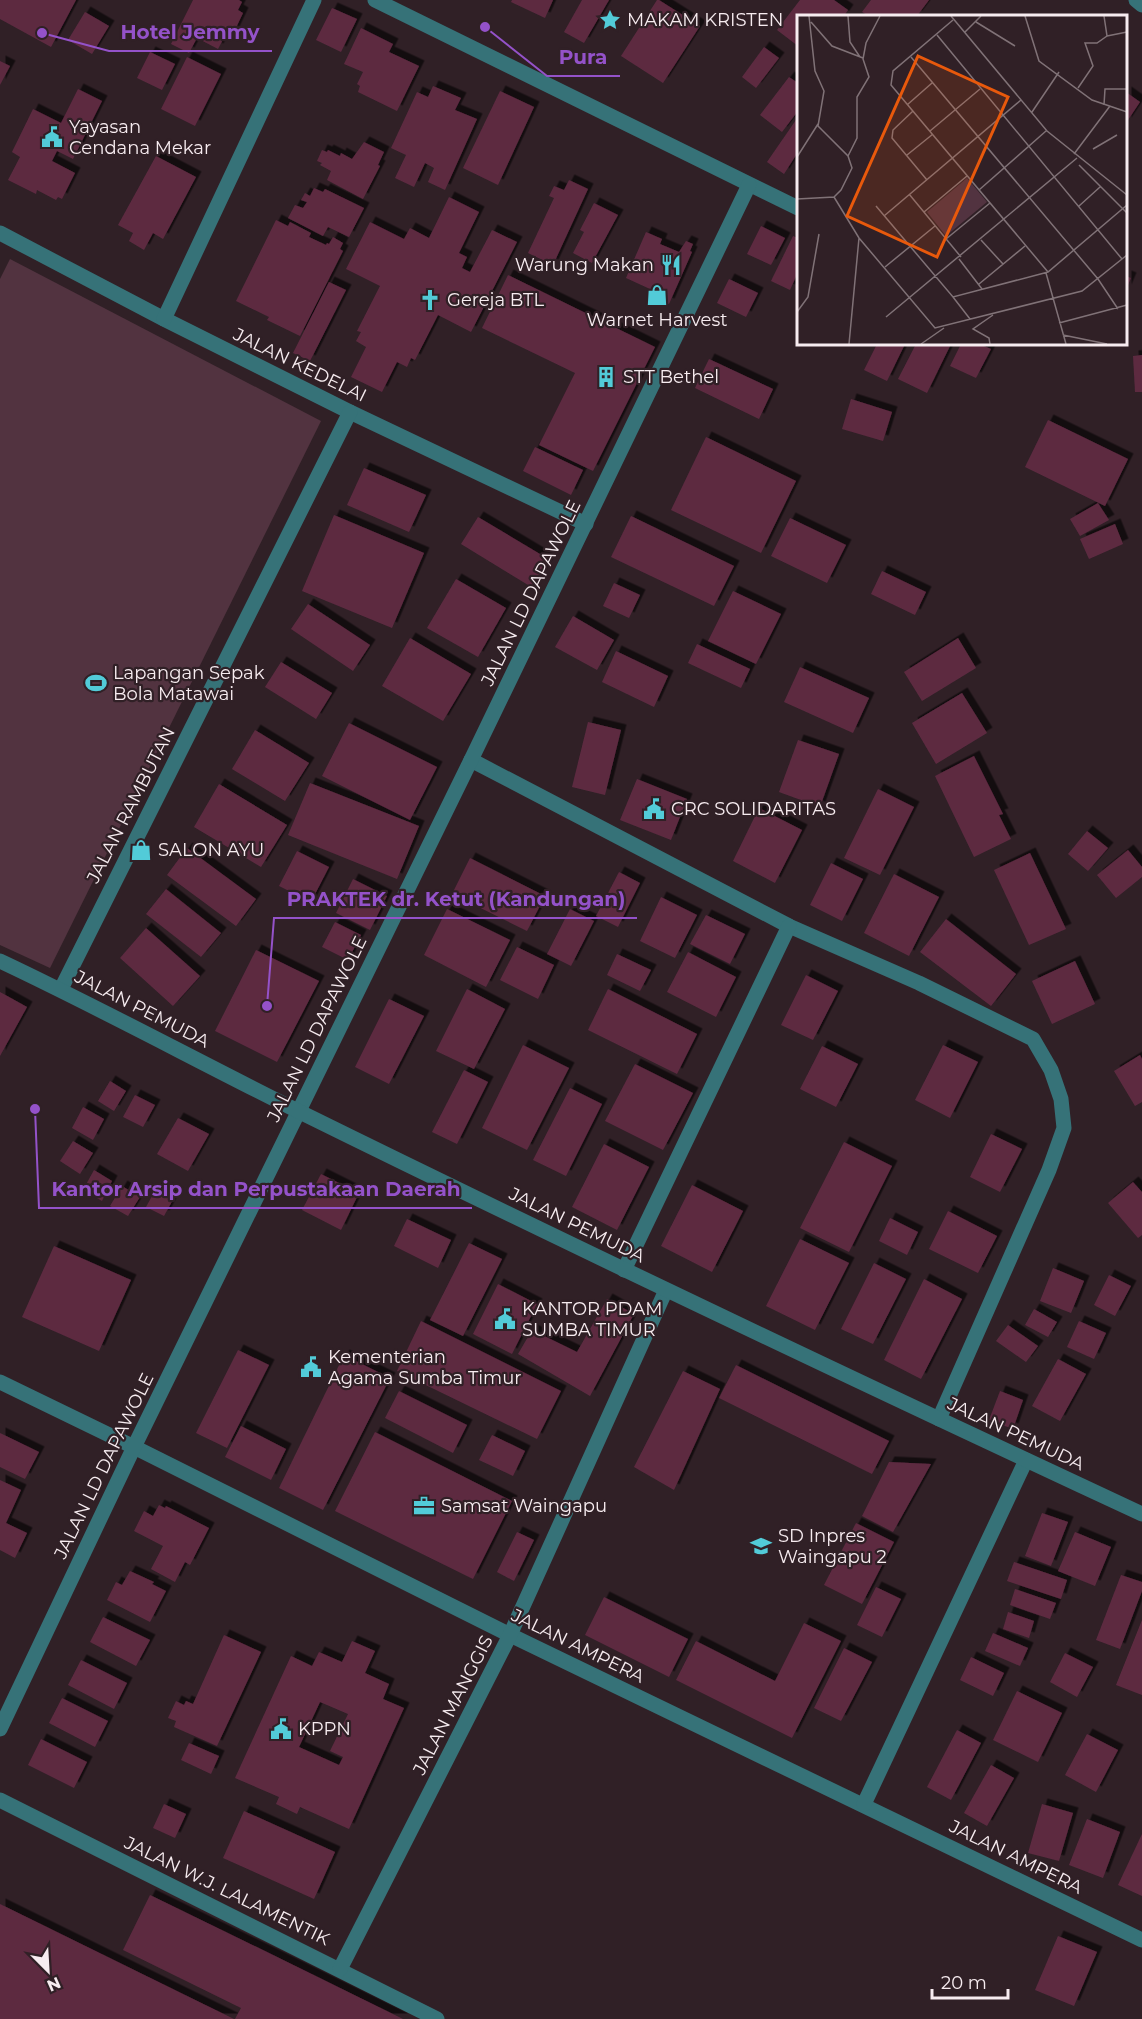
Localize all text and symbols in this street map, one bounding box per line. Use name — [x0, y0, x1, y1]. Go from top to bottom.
place icon: MAKAM KRISTEN — [598, 8, 622, 32]
place label: MAKAM KRISTEN — [627, 9, 783, 31]
callout: Hotel Jemmy — [109, 13, 272, 51]
inset map — [797, 15, 1127, 345]
text: Hotel Jemmy — [120, 20, 261, 44]
callout: Pura — [547, 38, 620, 76]
text: Pura — [559, 45, 607, 69]
place label: Yayasan Cendana Mekar — [69, 116, 211, 159]
public building icon: Yayasan Cendana Mekar — [40, 125, 64, 149]
restaurant icon: Warung Makan — [659, 253, 683, 277]
place label: Warung Makan — [515, 254, 654, 276]
shop icon: Warnet Harvest — [645, 283, 669, 307]
church icon: Gereja BTL — [418, 288, 442, 312]
place label: Gereja BTL — [447, 289, 544, 311]
place label: Warnet Harvest — [587, 309, 727, 331]
street label: JALAN KEDELAI — [229, 323, 370, 407]
building icon: STT Bethel — [594, 365, 618, 389]
place label: STT Bethel — [623, 366, 719, 388]
street label: JALAN LD DAPAWOLE — [476, 496, 586, 690]
place label: Lapangan Sepak Bola Matawai — [113, 662, 265, 705]
sports icon: Lapangan Sepak Bola Matawai — [84, 671, 108, 695]
street label: JALAN RAMBUTAN — [82, 723, 180, 888]
public building icon: CRC SOLIDARITAS — [642, 797, 666, 821]
place label: CRC SOLIDARITAS — [671, 798, 836, 820]
shop icon: SALON AYU — [129, 838, 153, 862]
place label: SALON AYU — [158, 839, 264, 861]
callout: PRAKTEK dr. Ketut (Kandungan) — [274, 880, 637, 918]
text: PRAKTEK dr. Ketut (Kandungan) — [287, 887, 625, 911]
street label: JALAN LD DAPAWOLE — [262, 932, 372, 1126]
street label: JALAN PEMUDA — [70, 965, 213, 1053]
callout: Kantor Arsip dan Perpustakaan Daerah — [39, 1170, 472, 1208]
text: Kantor Arsip dan Perpustakaan Daerah — [51, 1177, 461, 1201]
street label: JALAN PEMUDA — [505, 1182, 649, 1267]
place label: KANTOR PDAM SUMBA TIMUR — [522, 1298, 662, 1341]
public building icon: KANTOR PDAM SUMBA TIMUR — [493, 1307, 517, 1331]
place label: Kementerian Agama Sumba Timur — [328, 1346, 522, 1389]
public building icon: Kementerian Agama Sumba Timur — [299, 1355, 323, 1379]
street label: JALAN LD DAPAWOLE — [49, 1369, 159, 1563]
street label: JALAN PEMUDA — [943, 1392, 1088, 1475]
office icon: Samsat Waingapu — [412, 1494, 436, 1518]
place label: Samsat Waingapu — [441, 1495, 607, 1517]
place label: SD Inpres Waingapu 2 — [778, 1525, 887, 1568]
school or university icon: SD Inpres Waingapu 2 — [749, 1534, 773, 1558]
street label: JALAN AMPERA — [507, 1604, 648, 1688]
street label: JALAN MANGGIS — [408, 1632, 498, 1779]
public building icon: KPPN — [269, 1717, 293, 1741]
place label: KPPN — [298, 1718, 351, 1740]
street label: JALAN AMPERA — [945, 1815, 1086, 1899]
street label: JALAN W.J. LALAMENTIK — [120, 1831, 333, 1950]
north arrow — [18, 1941, 78, 2001]
scale bar — [932, 1962, 1008, 2000]
text: 20 m — [941, 1972, 987, 1994]
text: N — [44, 1973, 64, 1996]

